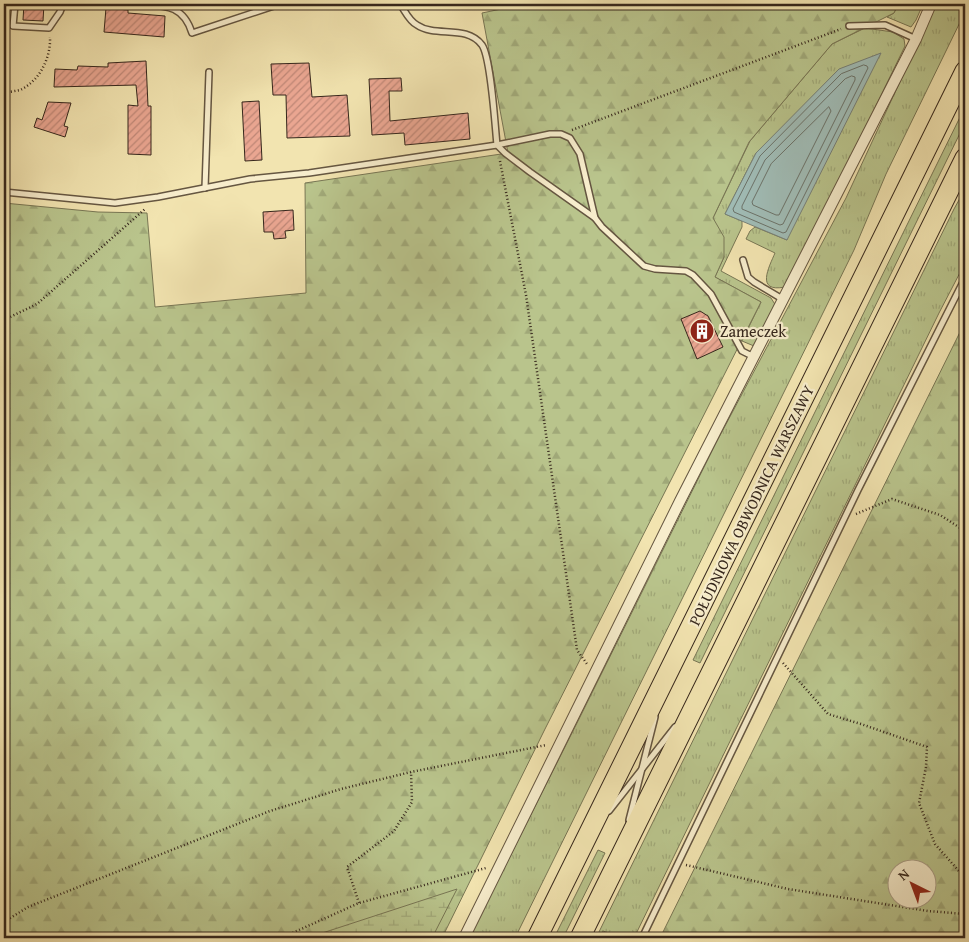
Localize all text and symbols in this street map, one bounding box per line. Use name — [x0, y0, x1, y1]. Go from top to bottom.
building icon: Zameczek — [689, 318, 715, 344]
place label: Zameczek — [720, 319, 787, 343]
street label: POŁUDNIOWA OBWODNICA WARSZAWY — [682, 380, 820, 629]
north arrow — [886, 860, 936, 910]
text: N — [893, 863, 914, 885]

